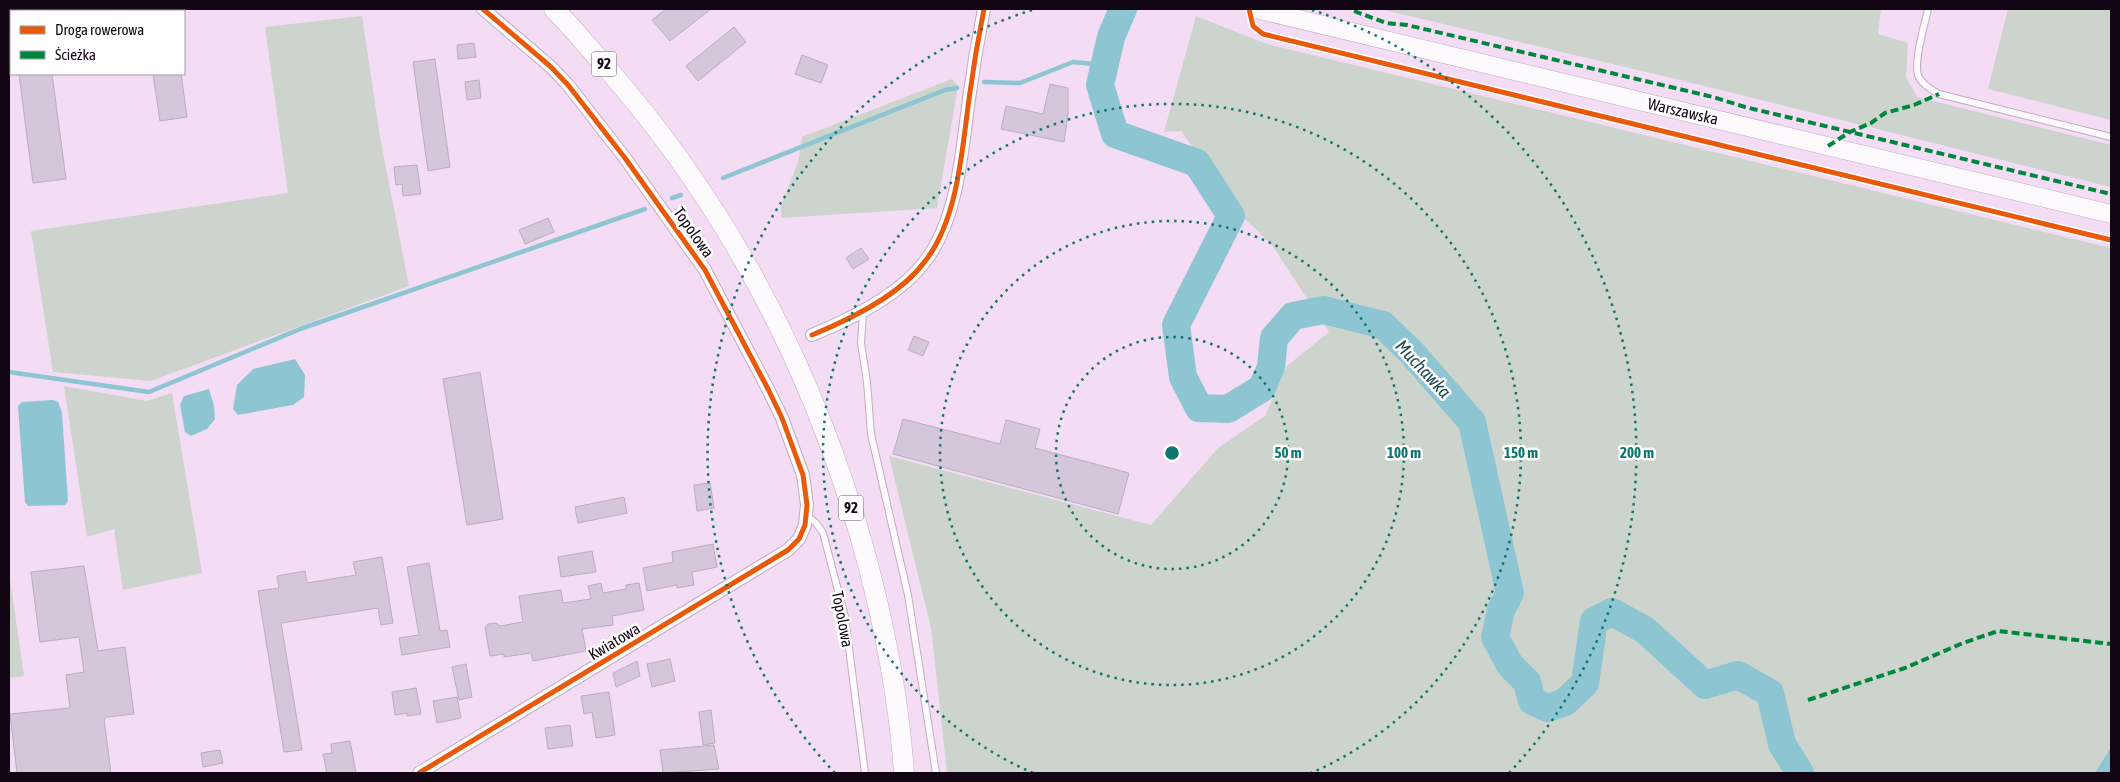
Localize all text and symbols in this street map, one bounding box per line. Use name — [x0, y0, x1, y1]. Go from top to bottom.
legend — [10, 10, 185, 75]
text: Droga rowerowa — [55, 21, 144, 38]
text: Ścieżka — [55, 46, 96, 63]
road number: 92 — [592, 52, 616, 76]
street label: Warszawska — [1646, 94, 1720, 128]
street label: Topolowa — [669, 204, 718, 261]
water label: Muchawka — [1391, 335, 1456, 402]
centre of rings — [1163, 444, 1181, 462]
text: 50 m — [1275, 444, 1302, 461]
text: 100 m — [1387, 444, 1421, 461]
text: 150 m — [1504, 444, 1538, 461]
text: 200 m — [1620, 444, 1654, 461]
road number: 92 — [838, 496, 864, 520]
street label: Topolowa — [828, 589, 857, 649]
street label: Kwiatowa — [585, 619, 643, 663]

